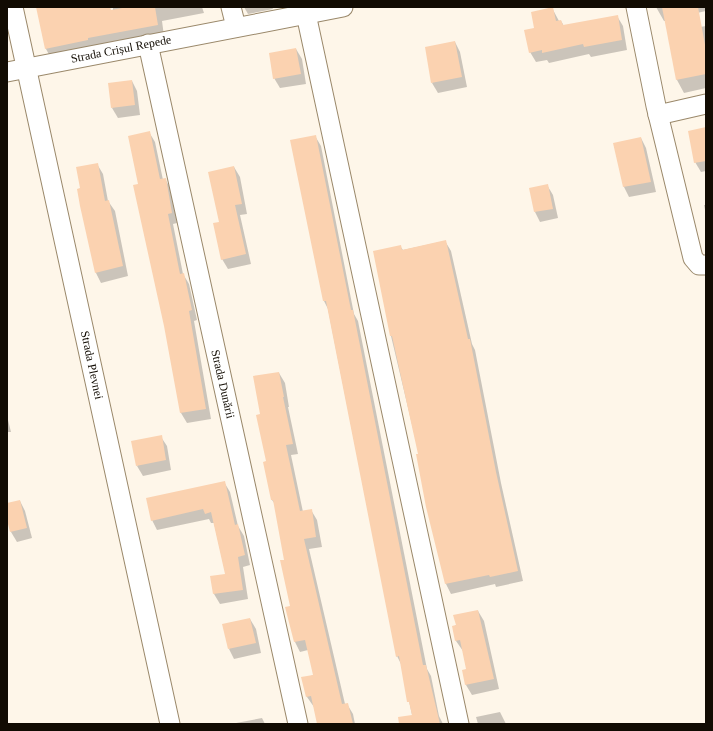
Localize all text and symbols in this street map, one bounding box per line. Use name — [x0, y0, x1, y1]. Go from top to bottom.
street label: Strada Crișul Repede — [70, 32, 172, 66]
street label: Strada Plevnei — [78, 329, 106, 401]
street label: Strada Dunării — [208, 348, 238, 420]

